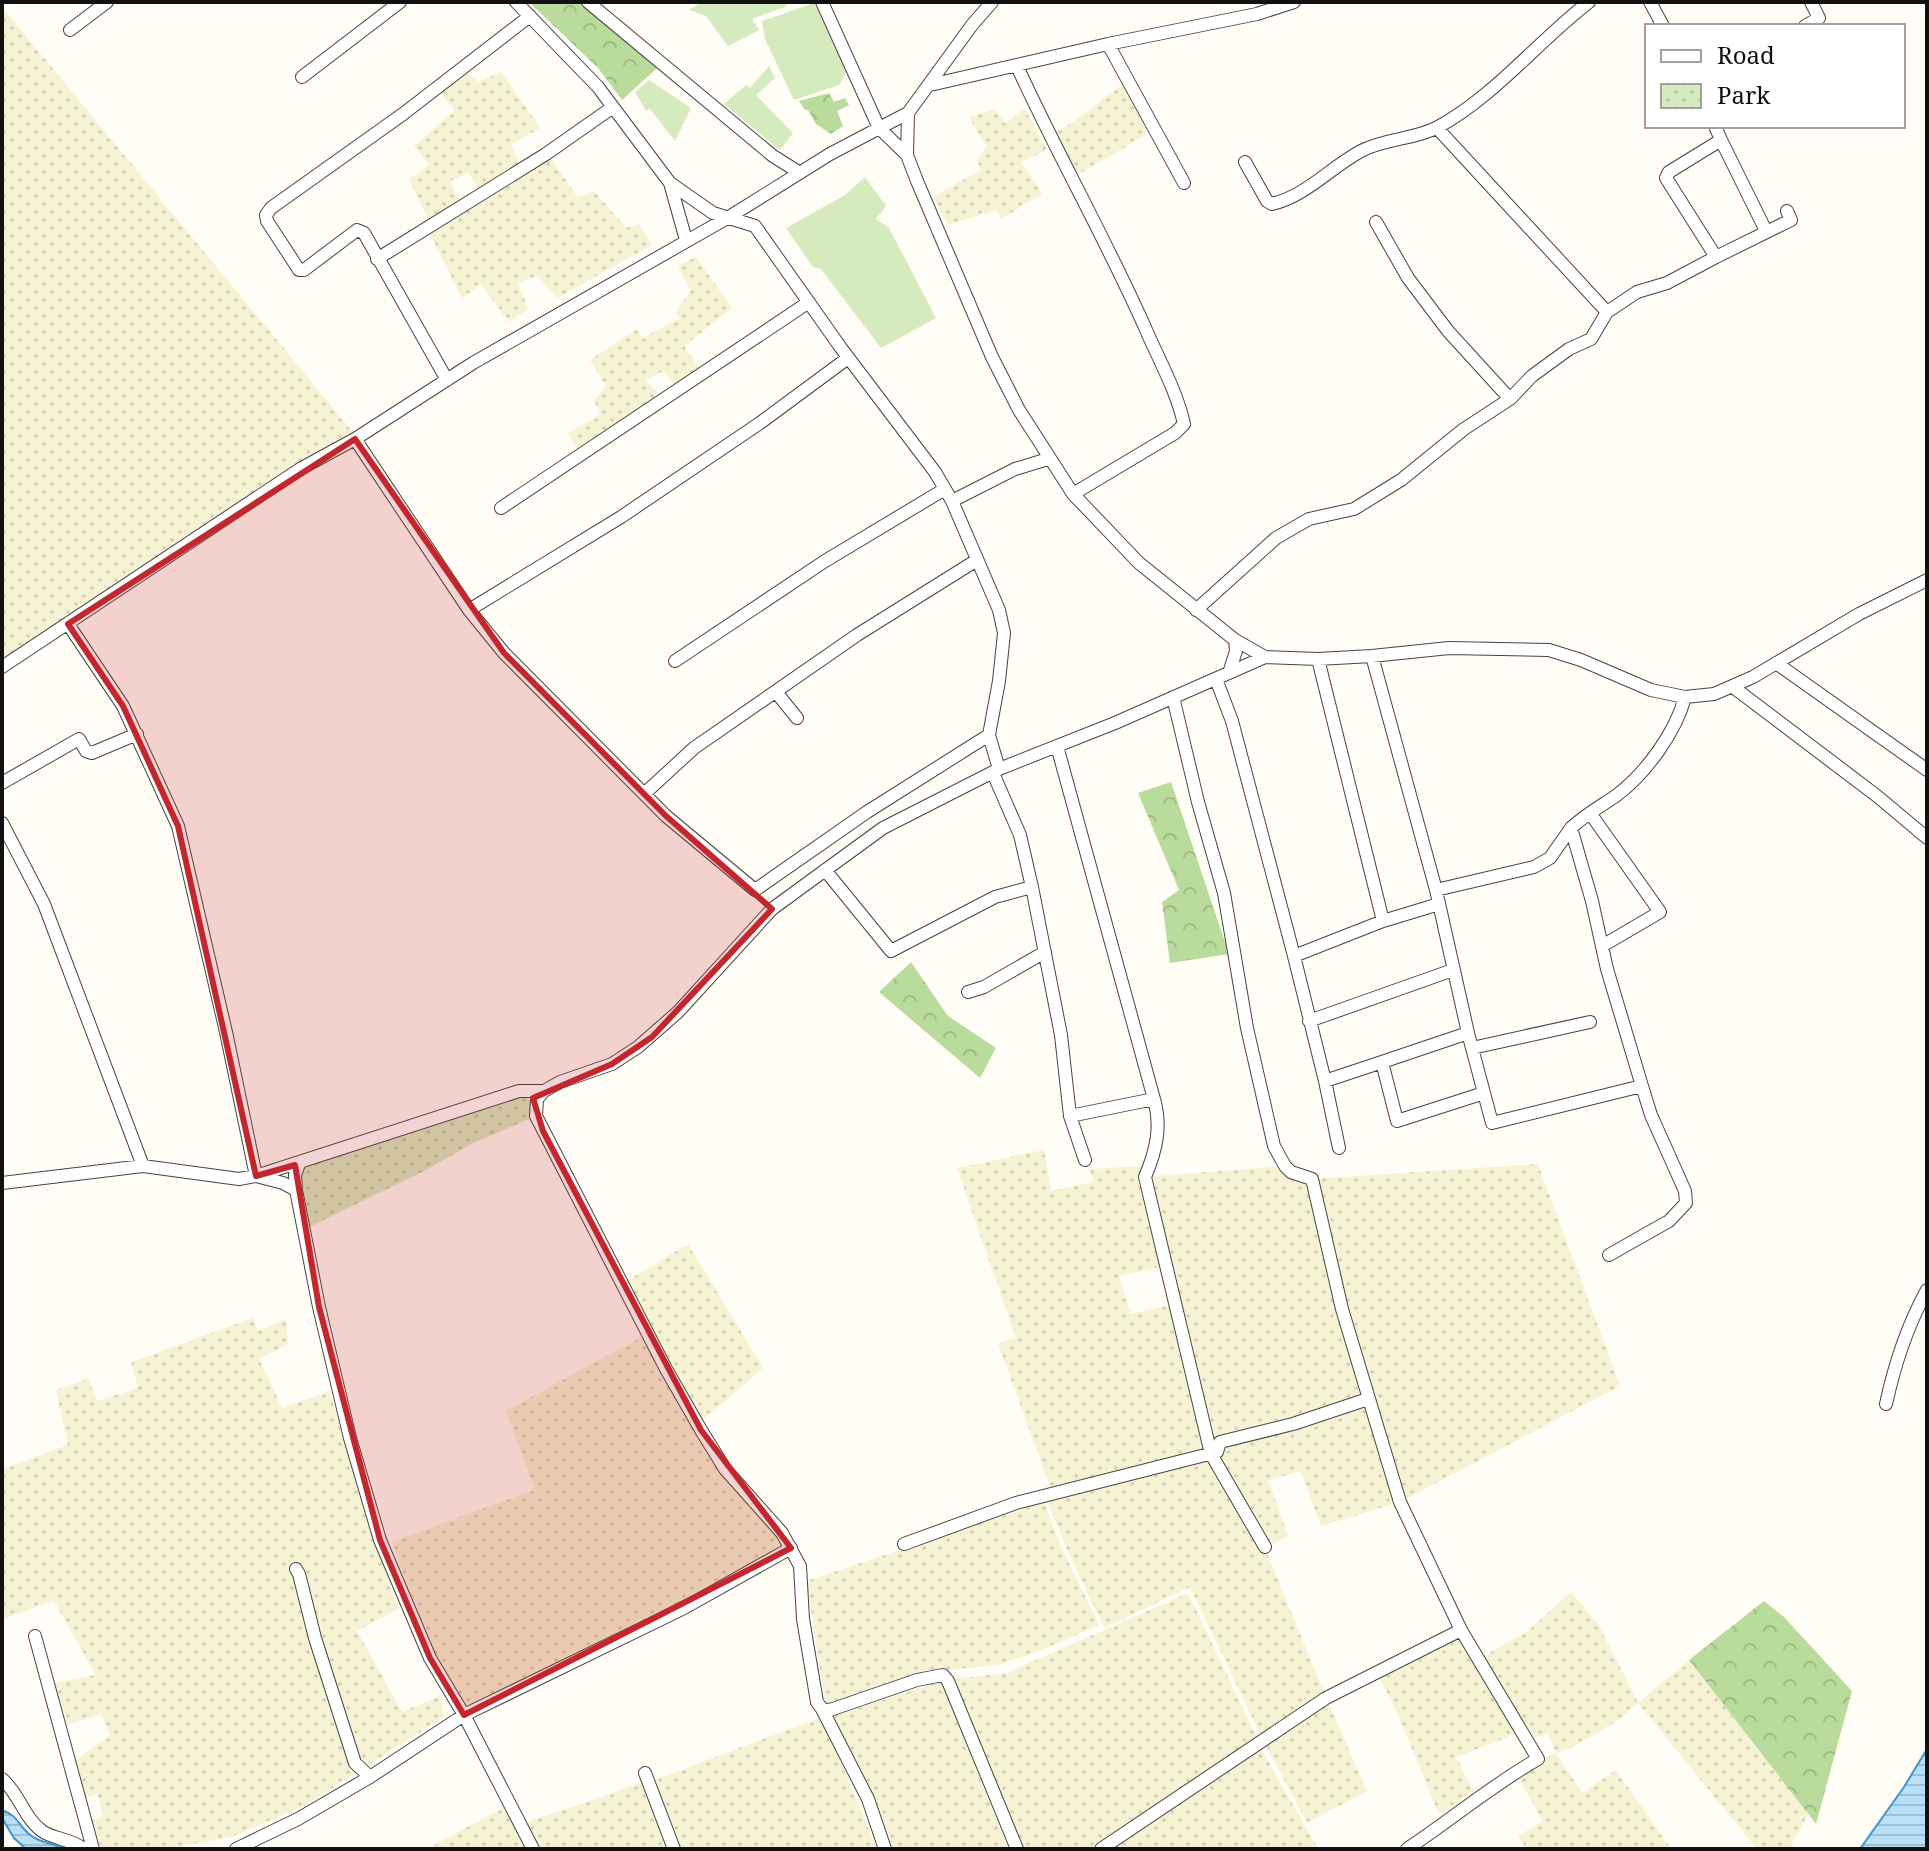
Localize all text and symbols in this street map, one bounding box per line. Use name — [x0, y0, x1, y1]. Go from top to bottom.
legend — [1645, 24, 1905, 128]
text: Road — [1717, 38, 1775, 71]
text: Park — [1717, 78, 1771, 111]

